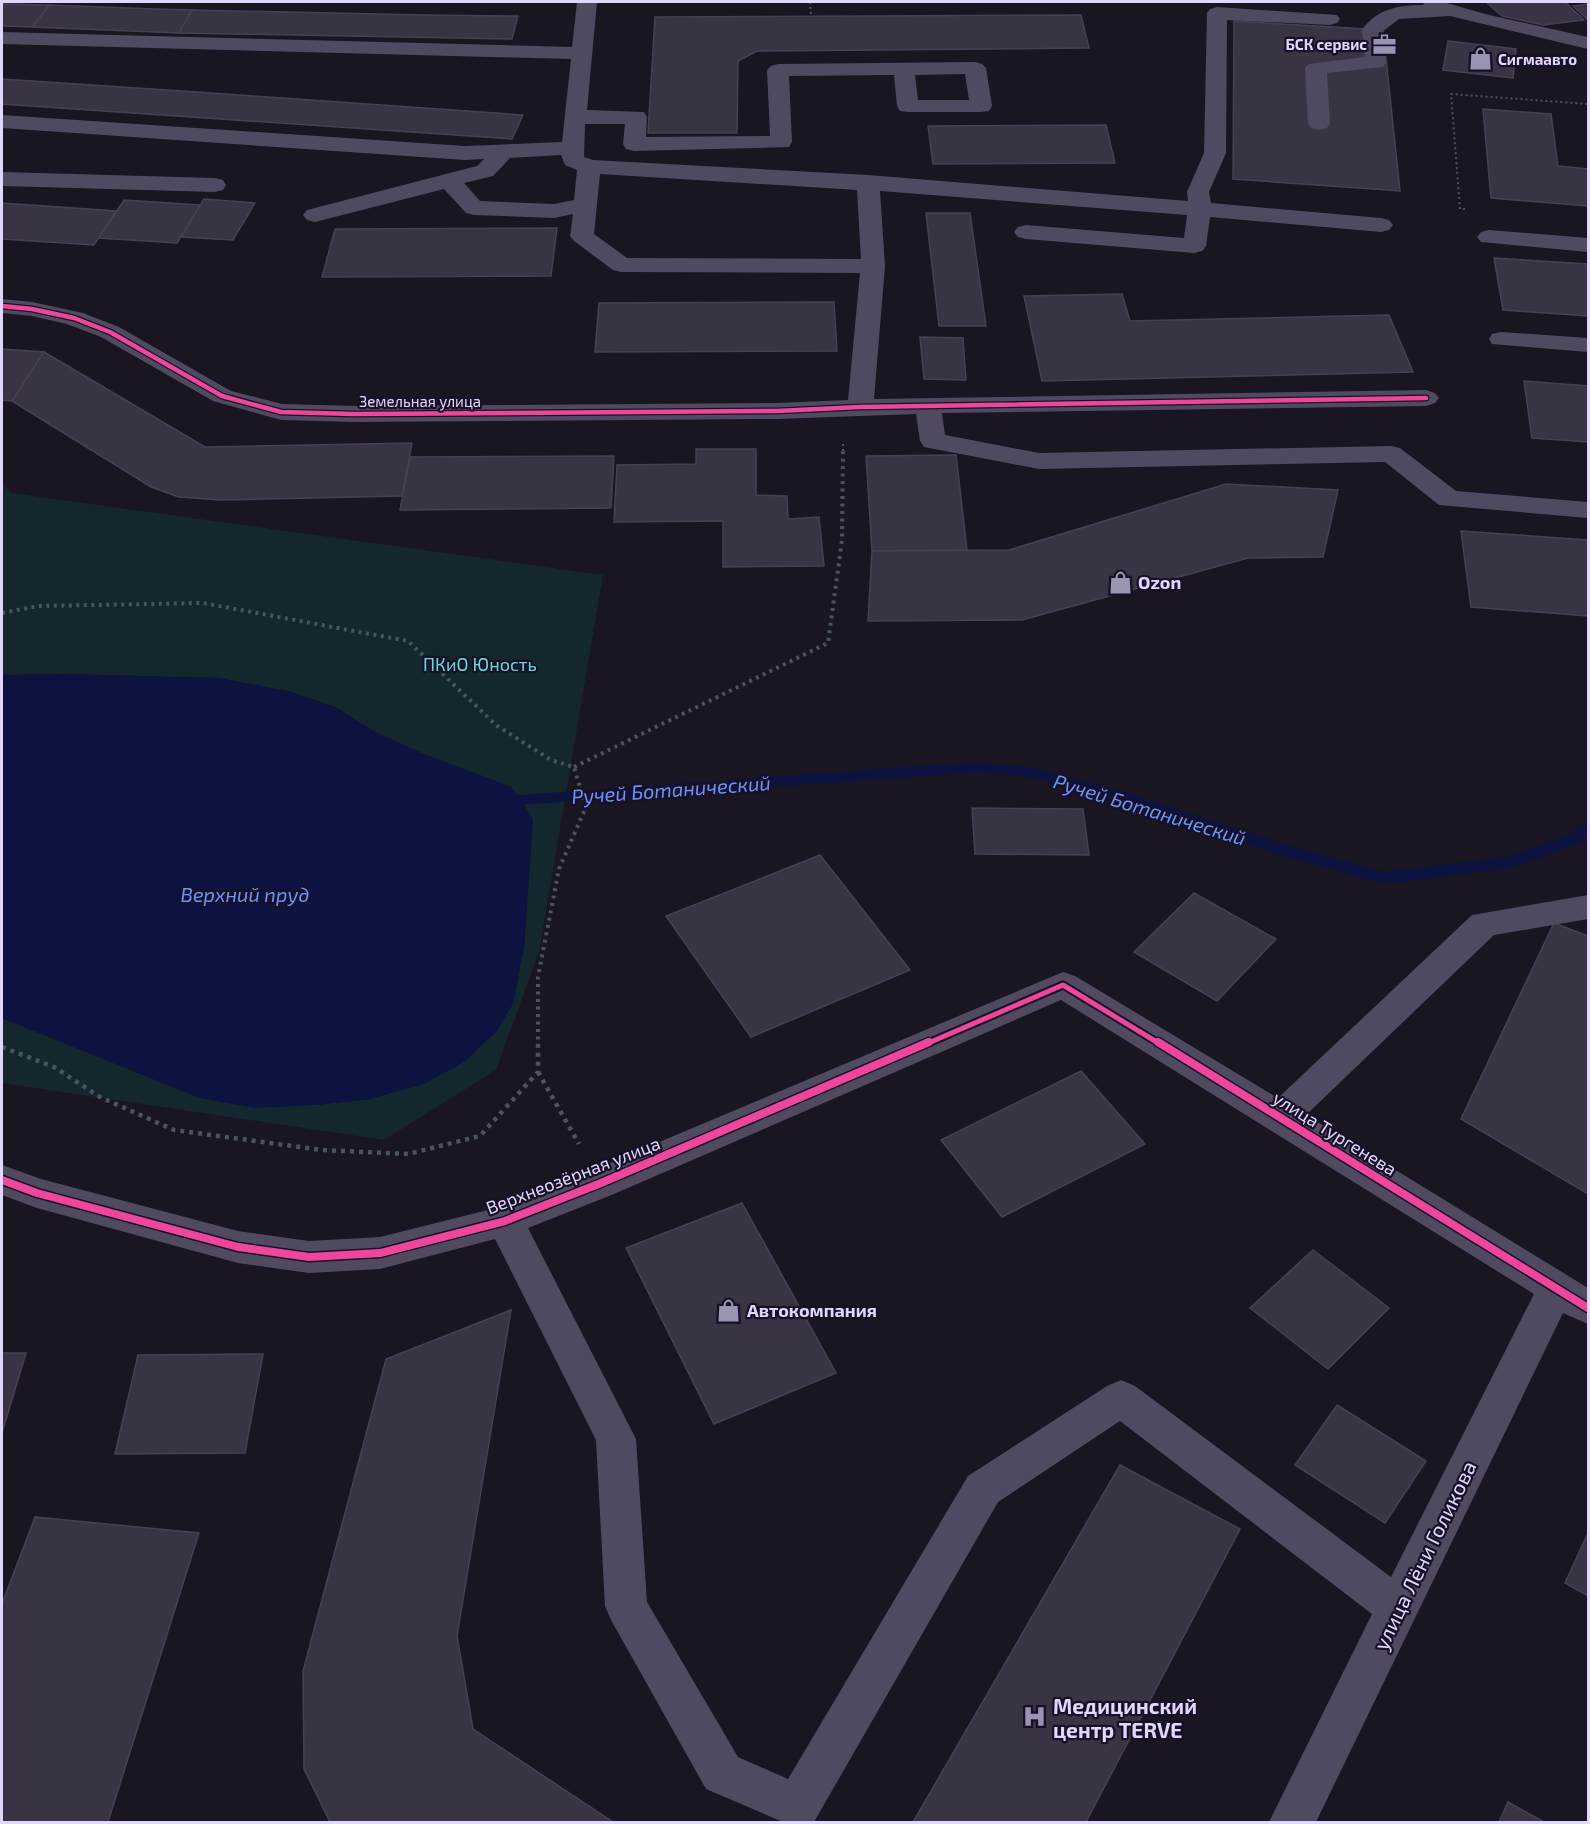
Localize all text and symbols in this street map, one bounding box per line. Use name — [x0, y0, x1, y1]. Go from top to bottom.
office icon: БСК сервис — [1372, 31, 1398, 57]
place label: БСК сервис — [1285, 35, 1367, 53]
shop icon: Сигмаавто — [1467, 46, 1493, 72]
place label: Сигмаавто — [1498, 50, 1577, 68]
street label: Земельная улица — [359, 392, 481, 411]
shop icon: Ozon — [1107, 569, 1133, 595]
place label: Ozon — [1138, 571, 1181, 593]
park label: ПКиО Юность — [423, 653, 537, 675]
water label: Ручей Ботанический — [1051, 768, 1249, 850]
water label: Ручей Ботанический — [571, 770, 771, 808]
water label: Верхний пруд — [181, 882, 309, 906]
street label: улица Тургенева — [1269, 1086, 1401, 1180]
street label: Верхнеозёрная улица — [483, 1132, 663, 1218]
shop icon: Автокомпания — [716, 1297, 742, 1323]
place label: Автокомпания — [747, 1299, 877, 1321]
street label: улица Лёни Голикова — [1367, 1456, 1482, 1654]
place label: Медицинский центр TERVE — [1053, 1693, 1197, 1742]
hospital icon: Медицинский центр TERVE — [1022, 1704, 1048, 1730]

